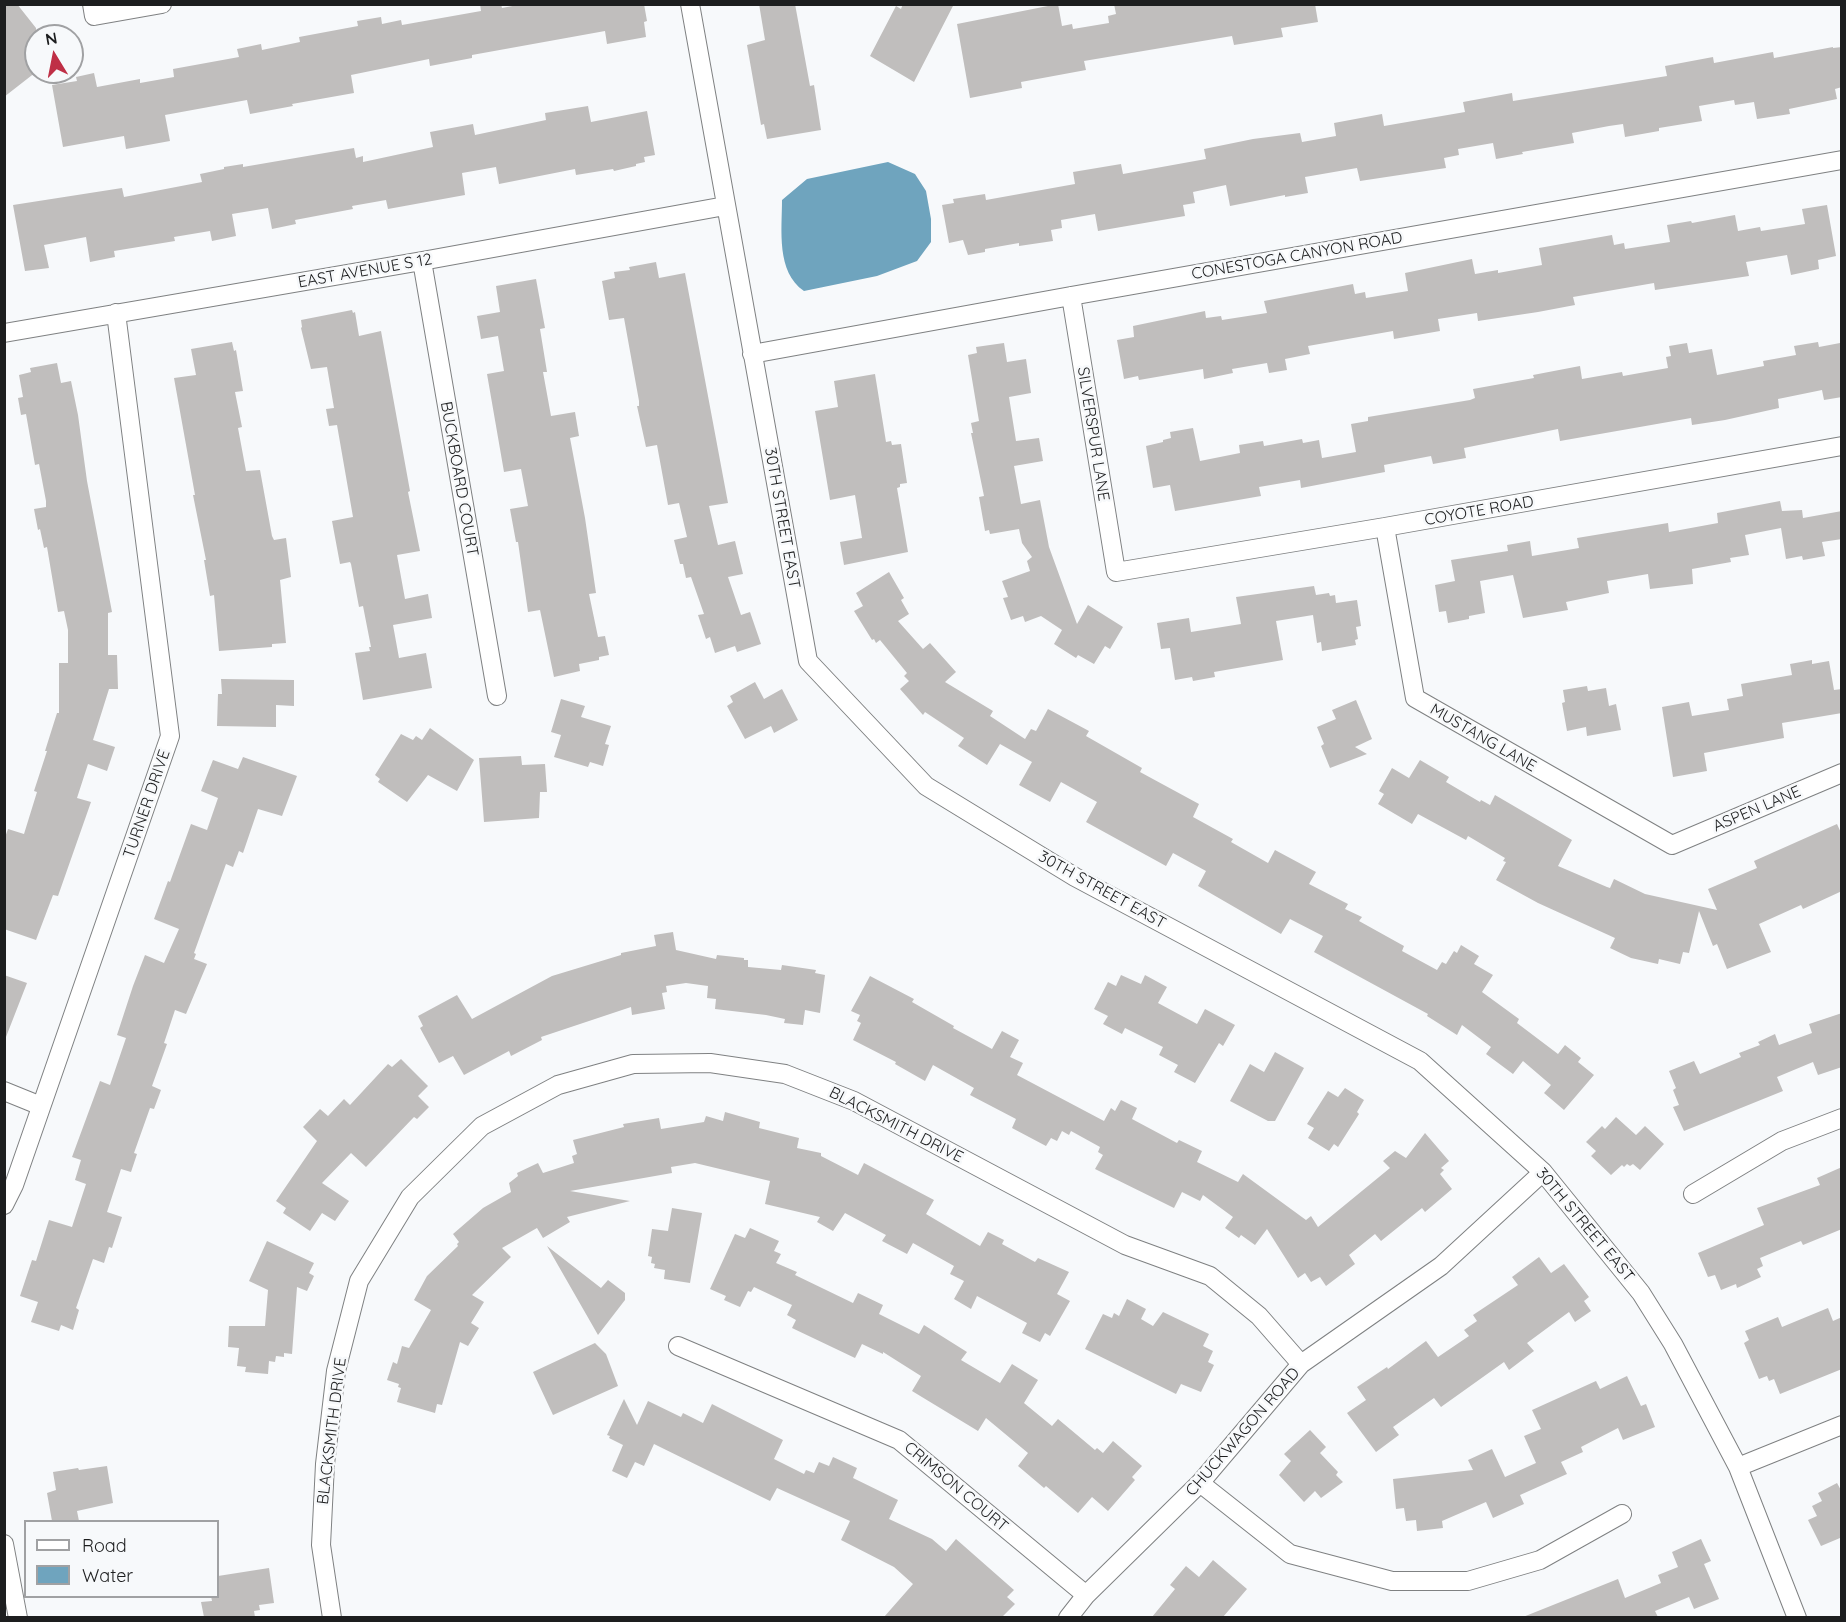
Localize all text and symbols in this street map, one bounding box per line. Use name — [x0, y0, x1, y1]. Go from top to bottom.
north arrow — [24, 24, 84, 84]
text: N — [44, 27, 59, 49]
street label: CONESTOGA CANYON ROAD — [1190, 228, 1404, 284]
street label: EAST AVENUE S 12 — [297, 250, 433, 292]
street label: SILVERSPUR LANE — [1073, 365, 1113, 503]
street label: BUCKBOARD COURT — [436, 400, 482, 558]
street label: 30TH STREET EAST — [760, 446, 804, 590]
street label: COYOTE ROAD — [1423, 492, 1535, 530]
street label: MUSTANG LANE — [1426, 700, 1540, 776]
street label: TURNER DRIVE — [119, 747, 175, 861]
street label: ASPEN LANE — [1710, 782, 1804, 836]
street label: 30TH STREET EAST — [1035, 847, 1169, 933]
street label: BLACKSMITH DRIVE — [826, 1083, 966, 1167]
street label: 30TH STREET EAST — [1532, 1164, 1638, 1286]
street label: BLACKSMITH DRIVE — [313, 1356, 351, 1506]
street label: CHUCKWAGON ROAD — [1182, 1364, 1304, 1500]
street label: CRIMSON COURT — [900, 1438, 1012, 1536]
legend — [24, 1520, 219, 1598]
text: Road — [82, 1534, 127, 1557]
text: Water — [82, 1564, 133, 1587]

